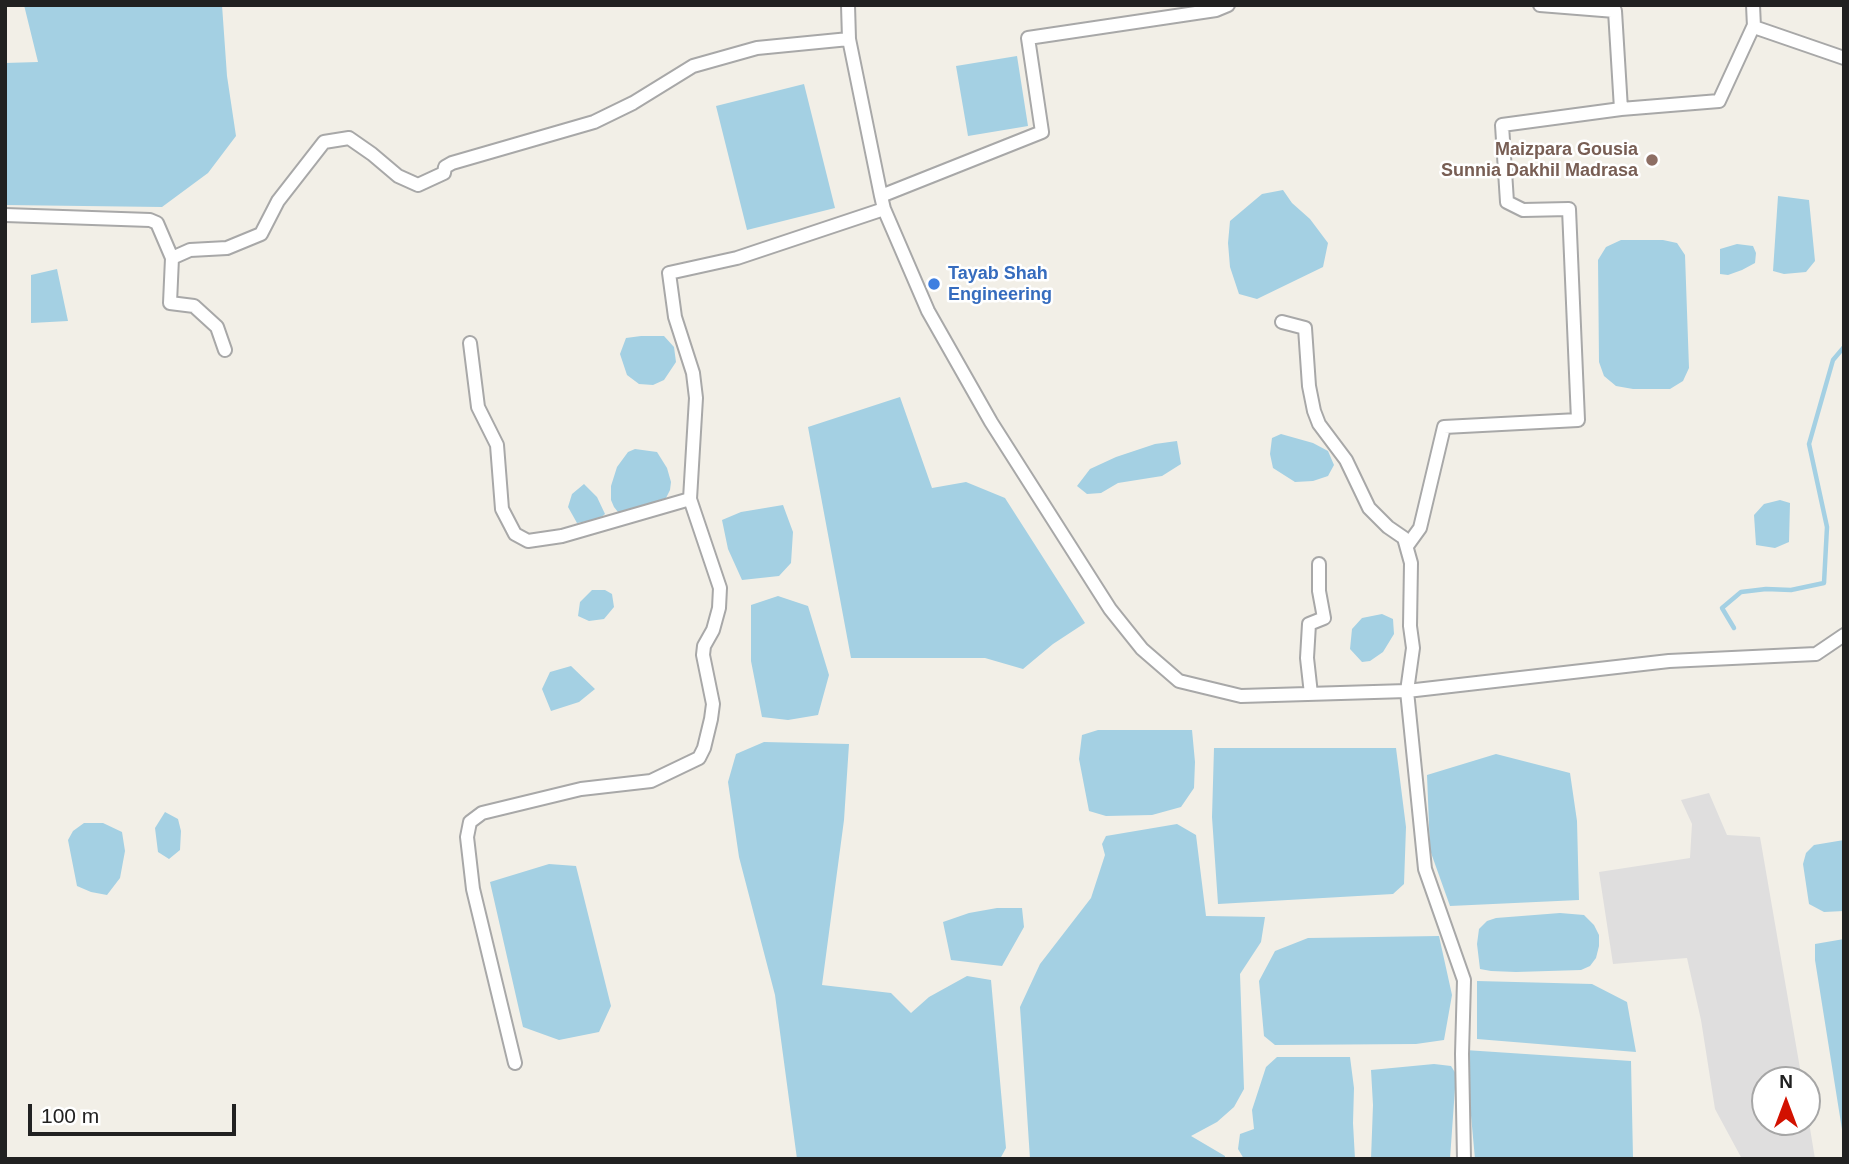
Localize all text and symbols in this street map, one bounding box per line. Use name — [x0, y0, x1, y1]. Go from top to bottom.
place label: Maizpara Gousia Sunnia Dakhil Madrasa — [1441, 139, 1638, 182]
marker: Maizpara Gousia Sunnia Dakhil Madrasa — [1644, 152, 1660, 168]
place label: Tayab Shah Engineering — [948, 263, 1052, 306]
marker: Tayab Shah Engineering — [926, 276, 942, 292]
north arrow — [1751, 1066, 1821, 1136]
text: N — [1779, 1071, 1793, 1092]
scale bar — [32, 1090, 240, 1134]
text: 100 m — [41, 1104, 99, 1127]

